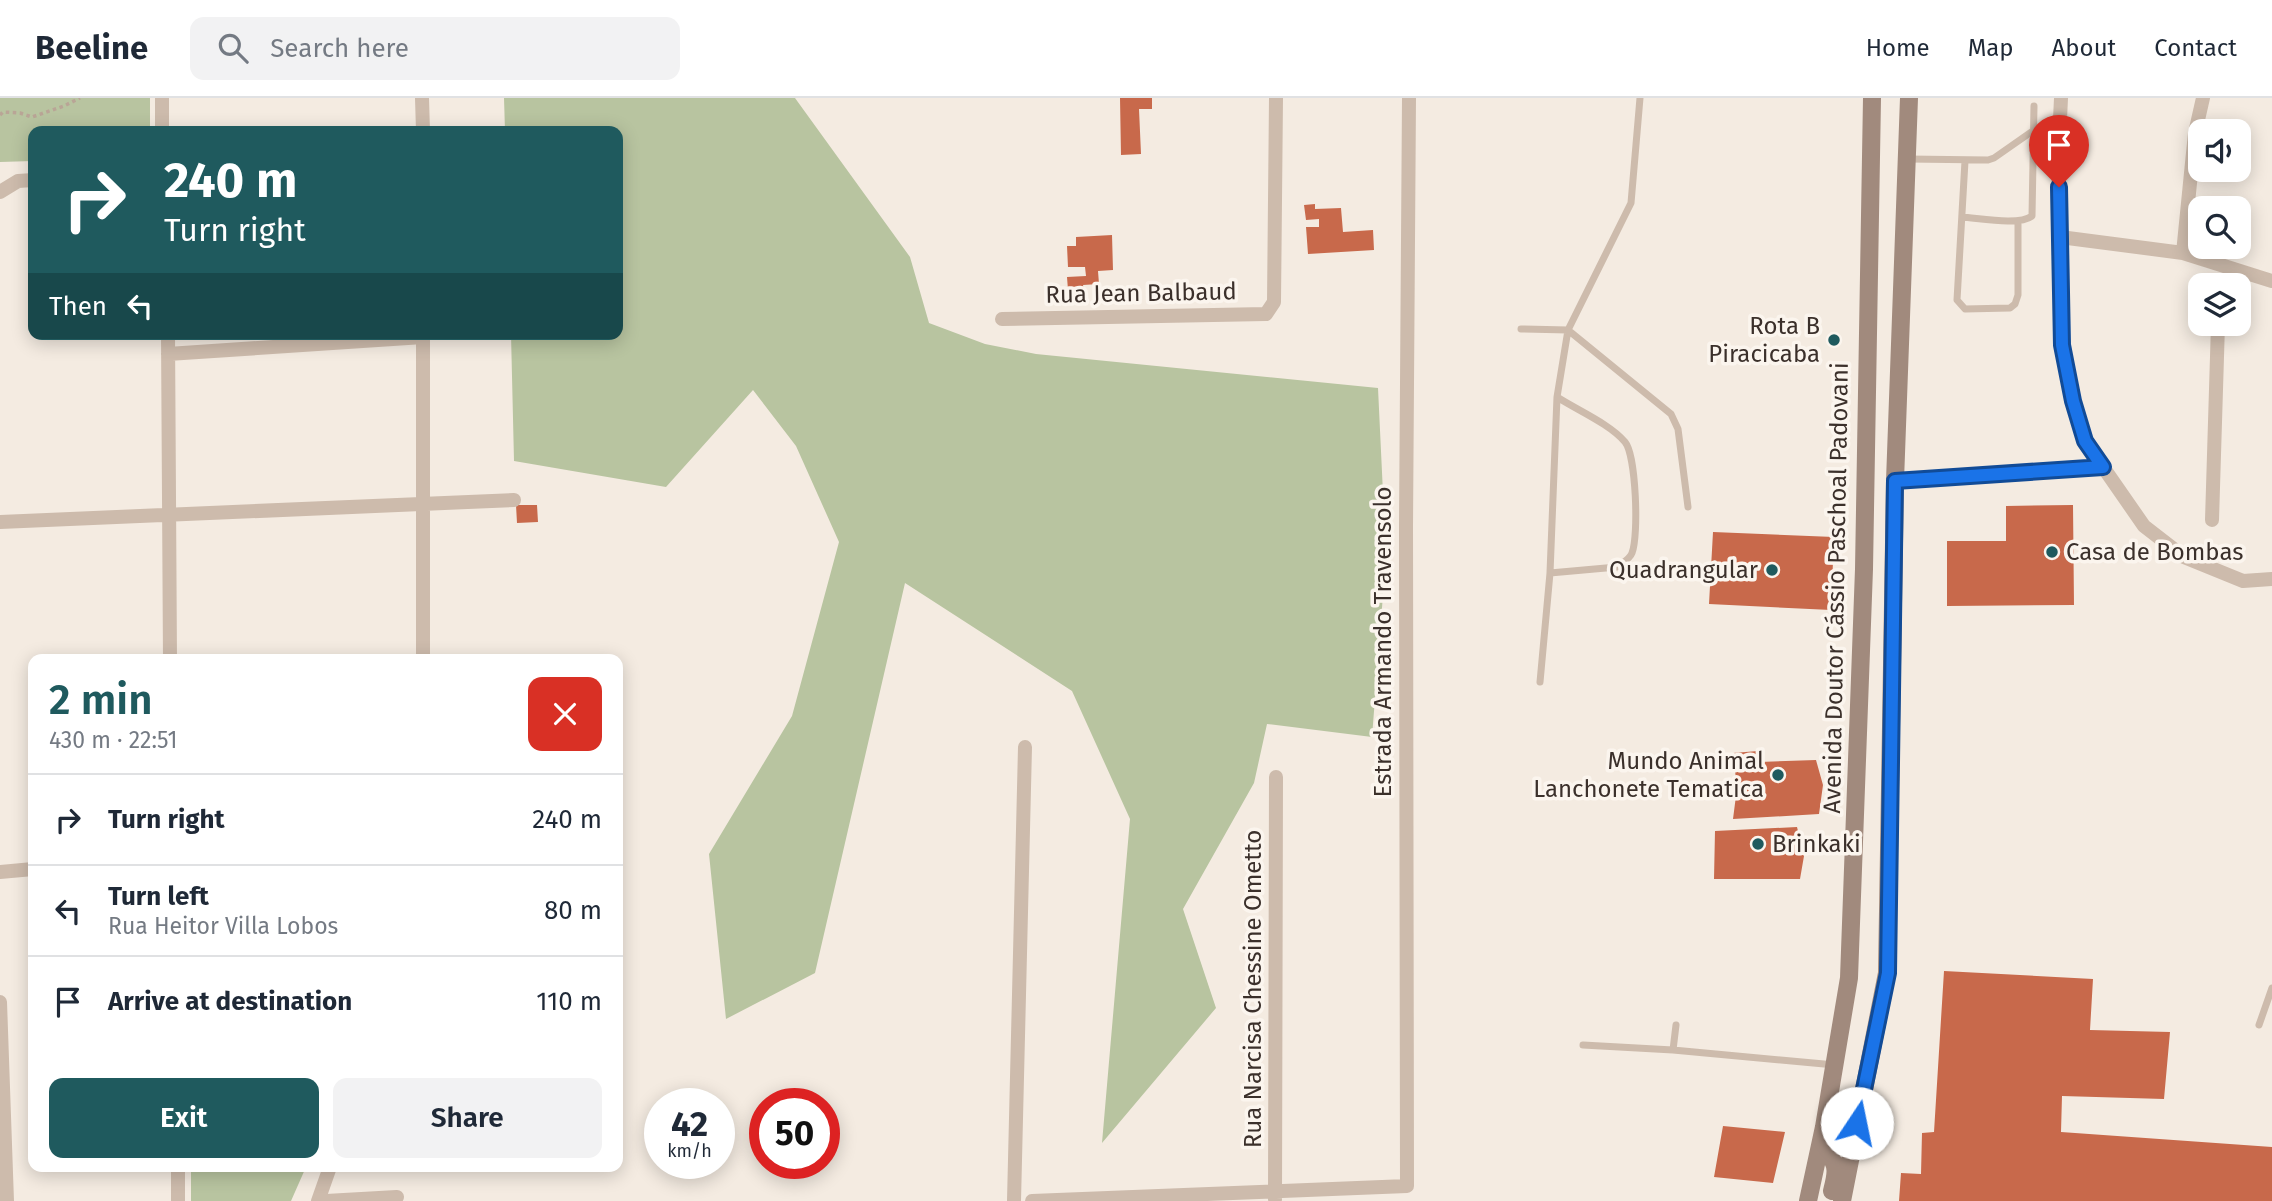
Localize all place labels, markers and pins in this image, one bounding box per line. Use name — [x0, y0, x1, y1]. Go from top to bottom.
pin — [2029, 115, 2089, 187]
place label: Rota B Piracicaba — [1708, 312, 1820, 368]
marker: Rota B Piracicaba — [1826, 332, 1842, 348]
place label: Casa de Bombas — [2066, 538, 2243, 566]
marker: Casa de Bombas — [2044, 544, 2060, 560]
place label: Quadrangular — [1609, 556, 1759, 584]
marker: Quadrangular — [1764, 562, 1780, 578]
place label: Mundo Animal Lanchonete Tematica — [1533, 747, 1764, 803]
marker: Mundo Animal Lanchonete Tematica — [1770, 767, 1786, 783]
place label: Brinkaki — [1772, 830, 1861, 858]
marker: Brinkaki — [1750, 836, 1766, 852]

